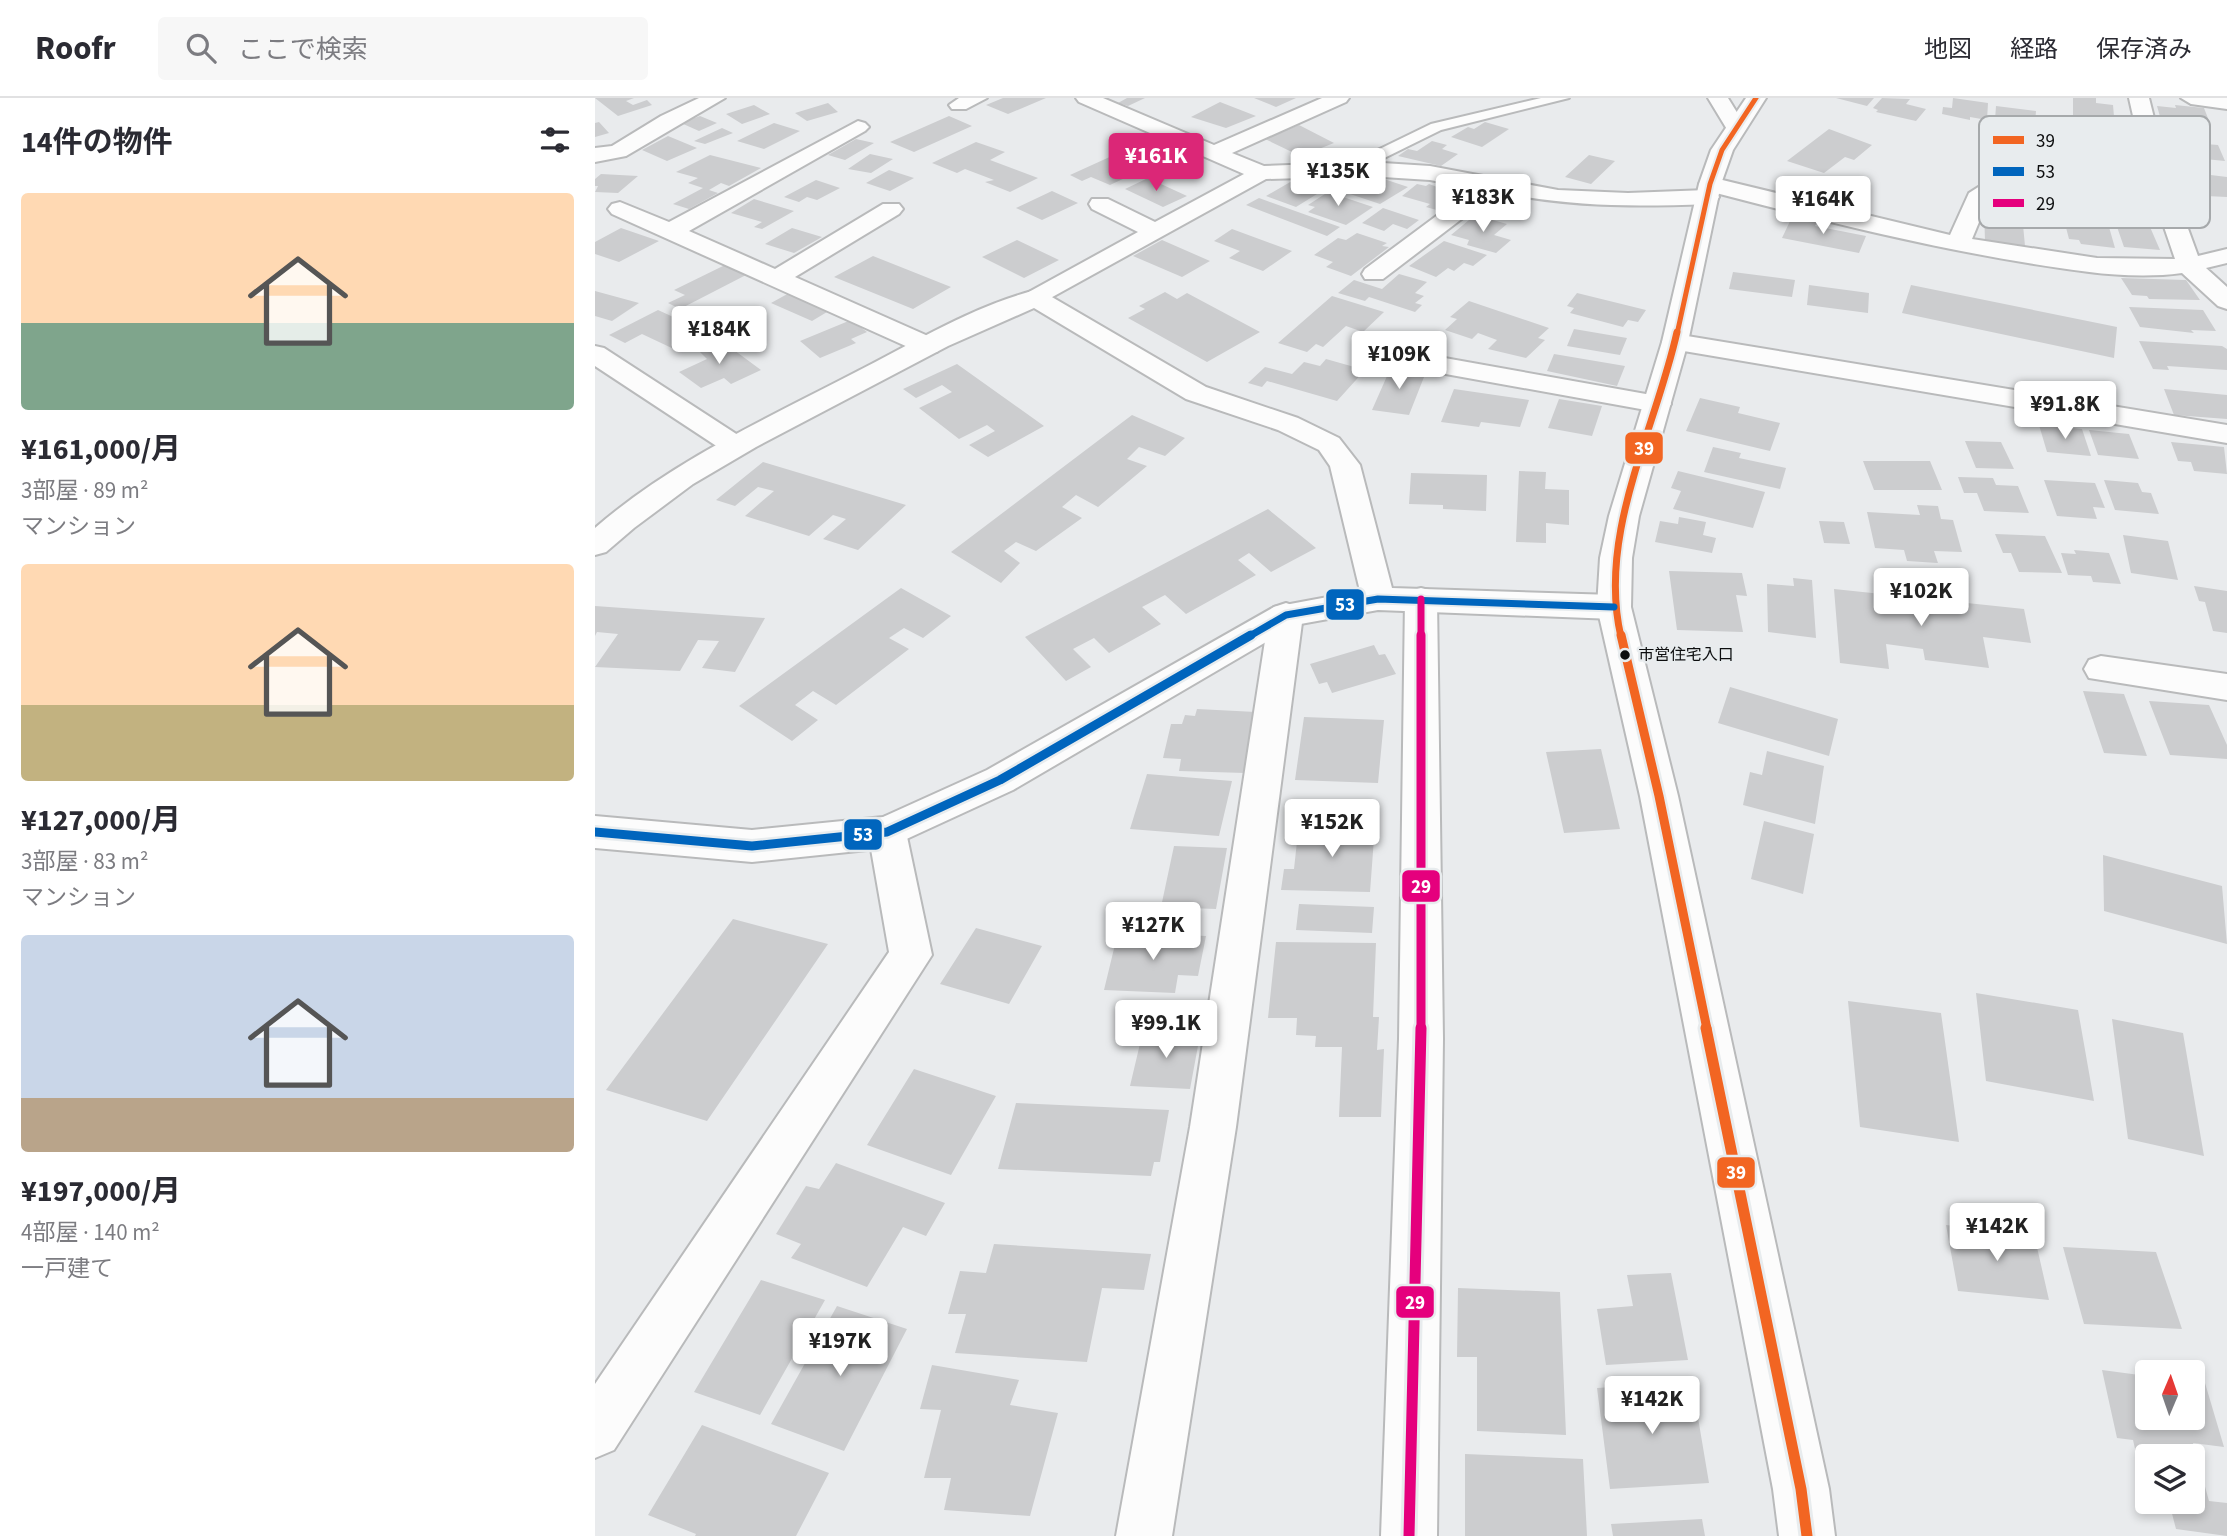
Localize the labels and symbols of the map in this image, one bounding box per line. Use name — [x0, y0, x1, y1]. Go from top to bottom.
legend — [1979, 116, 2210, 228]
text: 39 — [2036, 128, 2055, 155]
pin: ¥161K — [1107, 134, 1205, 193]
pin: ¥135K — [1289, 148, 1387, 208]
text: 53 — [2036, 159, 2055, 186]
pin: ¥183K — [1434, 174, 1532, 234]
pin: ¥164K — [1774, 176, 1872, 236]
text: 29 — [2036, 191, 2055, 218]
pin: ¥184K — [670, 306, 768, 366]
pin: ¥109K — [1350, 331, 1448, 391]
pin: ¥91.8K — [2008, 382, 2122, 441]
line badge: 39 — [1624, 431, 1664, 465]
text: 39 — [1634, 436, 1654, 463]
pin: ¥102K — [1872, 568, 1970, 628]
line badge: 53 — [1325, 588, 1365, 621]
text: 53 — [1335, 592, 1355, 619]
place label: 市営住宅入口 — [1638, 644, 1734, 666]
marker: 市営住宅入口 — [1618, 648, 1632, 662]
pin: ¥152K — [1283, 800, 1381, 859]
line badge: 53 — [843, 818, 883, 851]
text: 53 — [853, 822, 873, 849]
line badge: 29 — [1401, 869, 1441, 903]
text: 29 — [1411, 874, 1431, 901]
pin: ¥127K — [1104, 902, 1202, 962]
pin: ¥99.1K — [1109, 1000, 1223, 1060]
line badge: 39 — [1716, 1156, 1756, 1189]
text: 39 — [1726, 1160, 1746, 1187]
pin: ¥142K — [1948, 1204, 2046, 1263]
line badge: 29 — [1395, 1285, 1435, 1319]
text: 29 — [1405, 1290, 1425, 1317]
pin: ¥197K — [791, 1318, 889, 1378]
north arrow — [2135, 1360, 2205, 1430]
pin: ¥142K — [1603, 1376, 1701, 1436]

